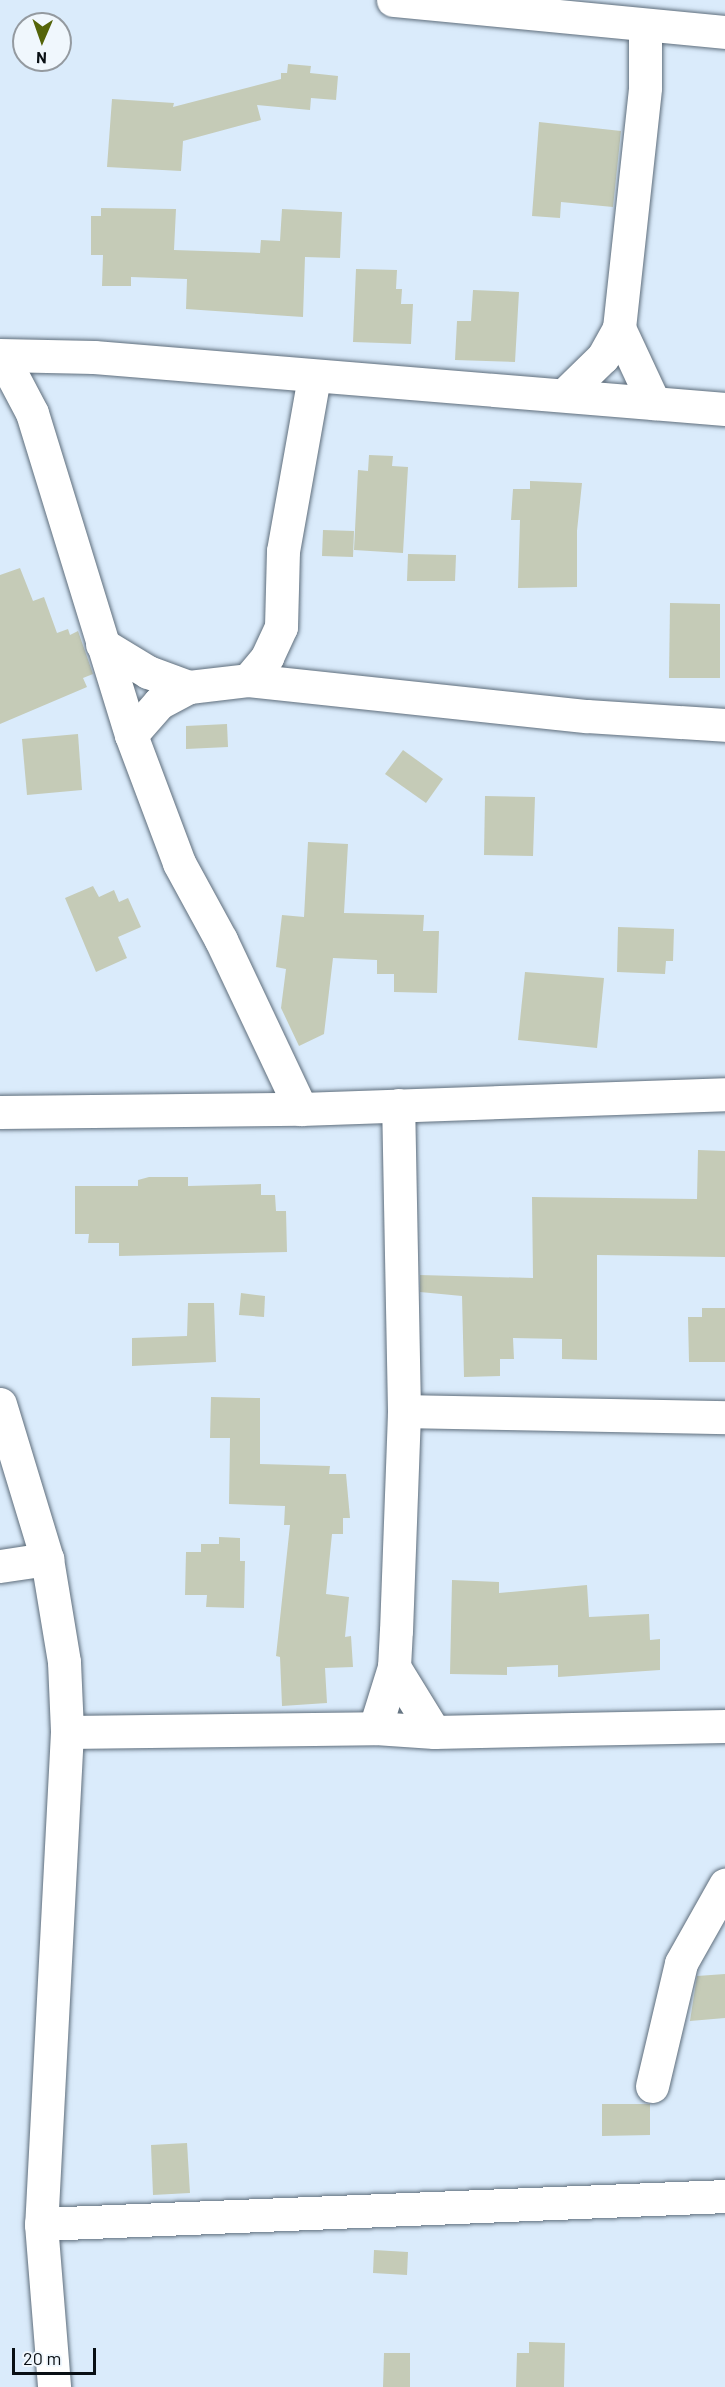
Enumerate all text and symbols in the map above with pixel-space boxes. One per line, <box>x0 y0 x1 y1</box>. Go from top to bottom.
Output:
north arrow <box>12 12 72 72</box>
text: N <box>36 49 47 68</box>
scale bar <box>15 2336 99 2374</box>
text: 20 m <box>23 2347 61 2369</box>

